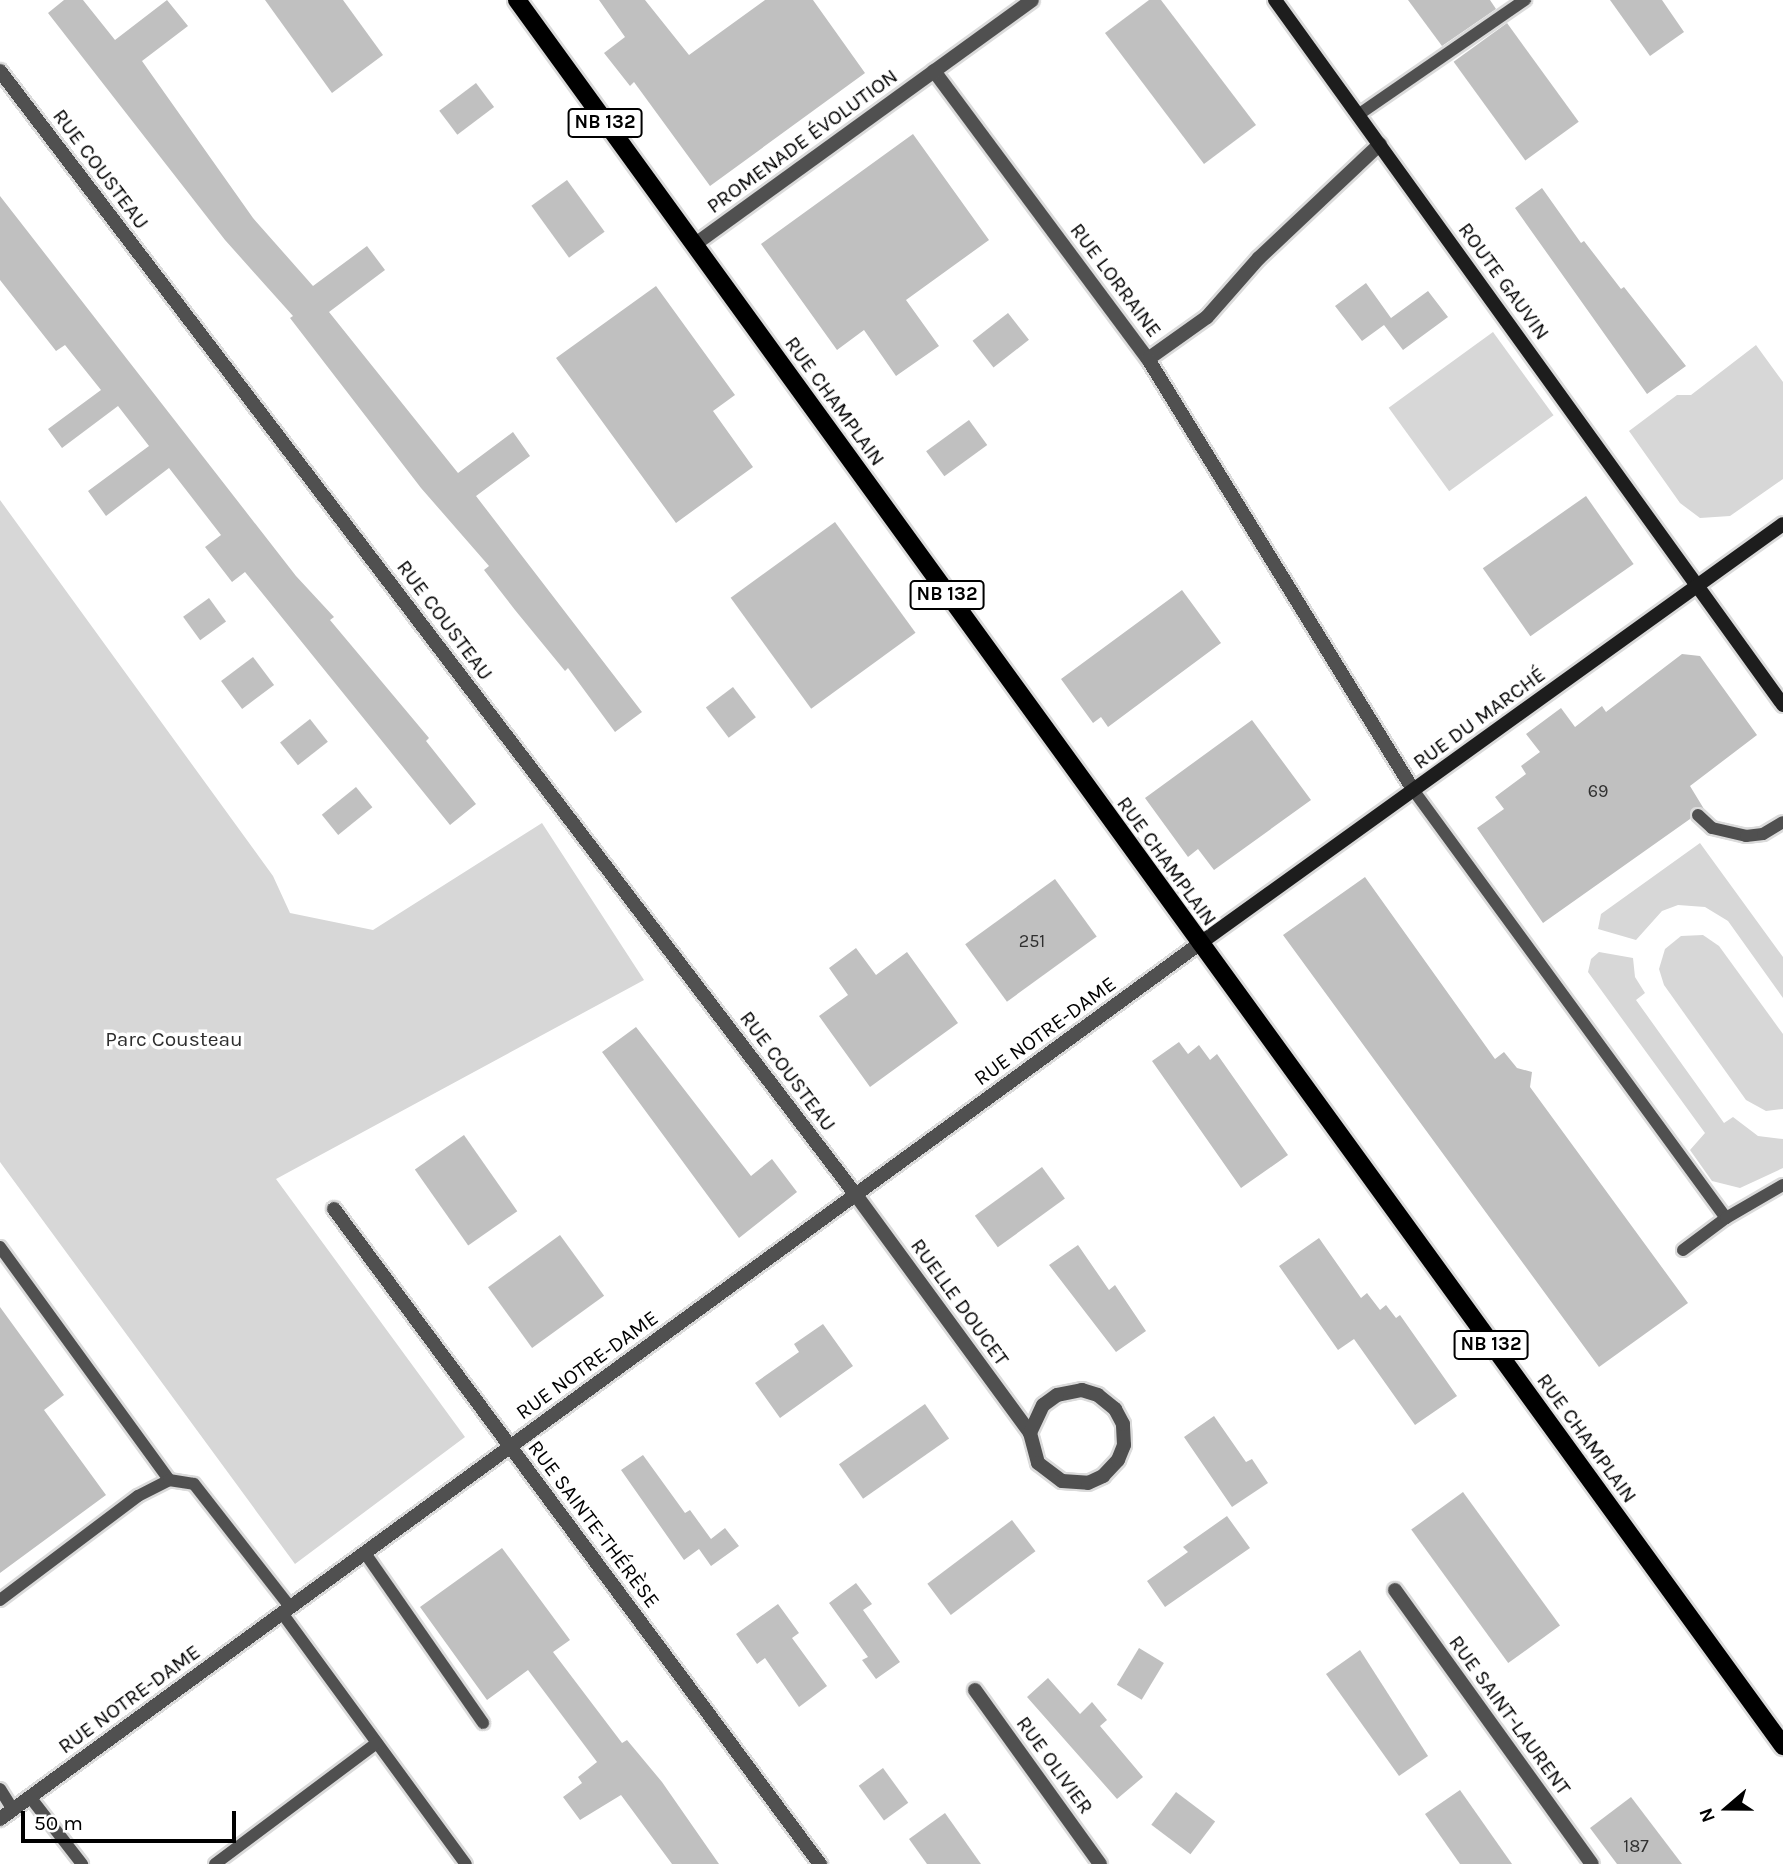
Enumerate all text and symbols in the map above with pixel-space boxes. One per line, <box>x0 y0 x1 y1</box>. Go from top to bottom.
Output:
street label: PROMENADE ÉVOLUTION <box>702 63 902 219</box>
street label: RUE COUSTEAU <box>48 104 154 234</box>
road number: NB 132 <box>566 108 644 139</box>
street label: ROUTE GAUVIN <box>1453 217 1555 345</box>
street label: RUE LORRAINE <box>1065 218 1167 342</box>
street label: RUE CHAMPLAIN <box>780 331 890 471</box>
street label: RUE COUSTEAU <box>392 555 498 685</box>
road number: NB 132 <box>908 580 986 610</box>
street label: RUE DU MARCHÉ <box>1408 662 1550 774</box>
house number: 69 <box>1588 780 1608 802</box>
street label: RUE CHAMPLAIN <box>1112 791 1222 931</box>
house number: 251 <box>1019 930 1045 952</box>
street label: RUE NOTRE-DAME <box>969 971 1121 1091</box>
street label: RUE COUSTEAU <box>735 1006 841 1136</box>
park label: Parc Cousteau <box>105 1026 243 1052</box>
street label: RUELLE DOUCET <box>905 1233 1015 1371</box>
street label: RUE NOTRE-DAME <box>511 1305 663 1425</box>
road number: NB 132 <box>1452 1330 1530 1360</box>
street label: RUE CHAMPLAIN <box>1532 1368 1642 1508</box>
street label: RUE SAINTE-THÉRÈSE <box>523 1435 665 1613</box>
street label: RUE SAINT-LAURENT <box>1444 1630 1576 1800</box>
street label: RUE NOTRE-DAME <box>53 1639 205 1759</box>
street label: RUE OLIVIER <box>1011 1711 1099 1819</box>
north arrow <box>1692 1773 1762 1843</box>
scale bar <box>24 1798 240 1842</box>
text: N <box>1695 1805 1720 1825</box>
text: 50 m <box>34 1811 83 1835</box>
house number: 187 <box>1623 1835 1649 1857</box>

